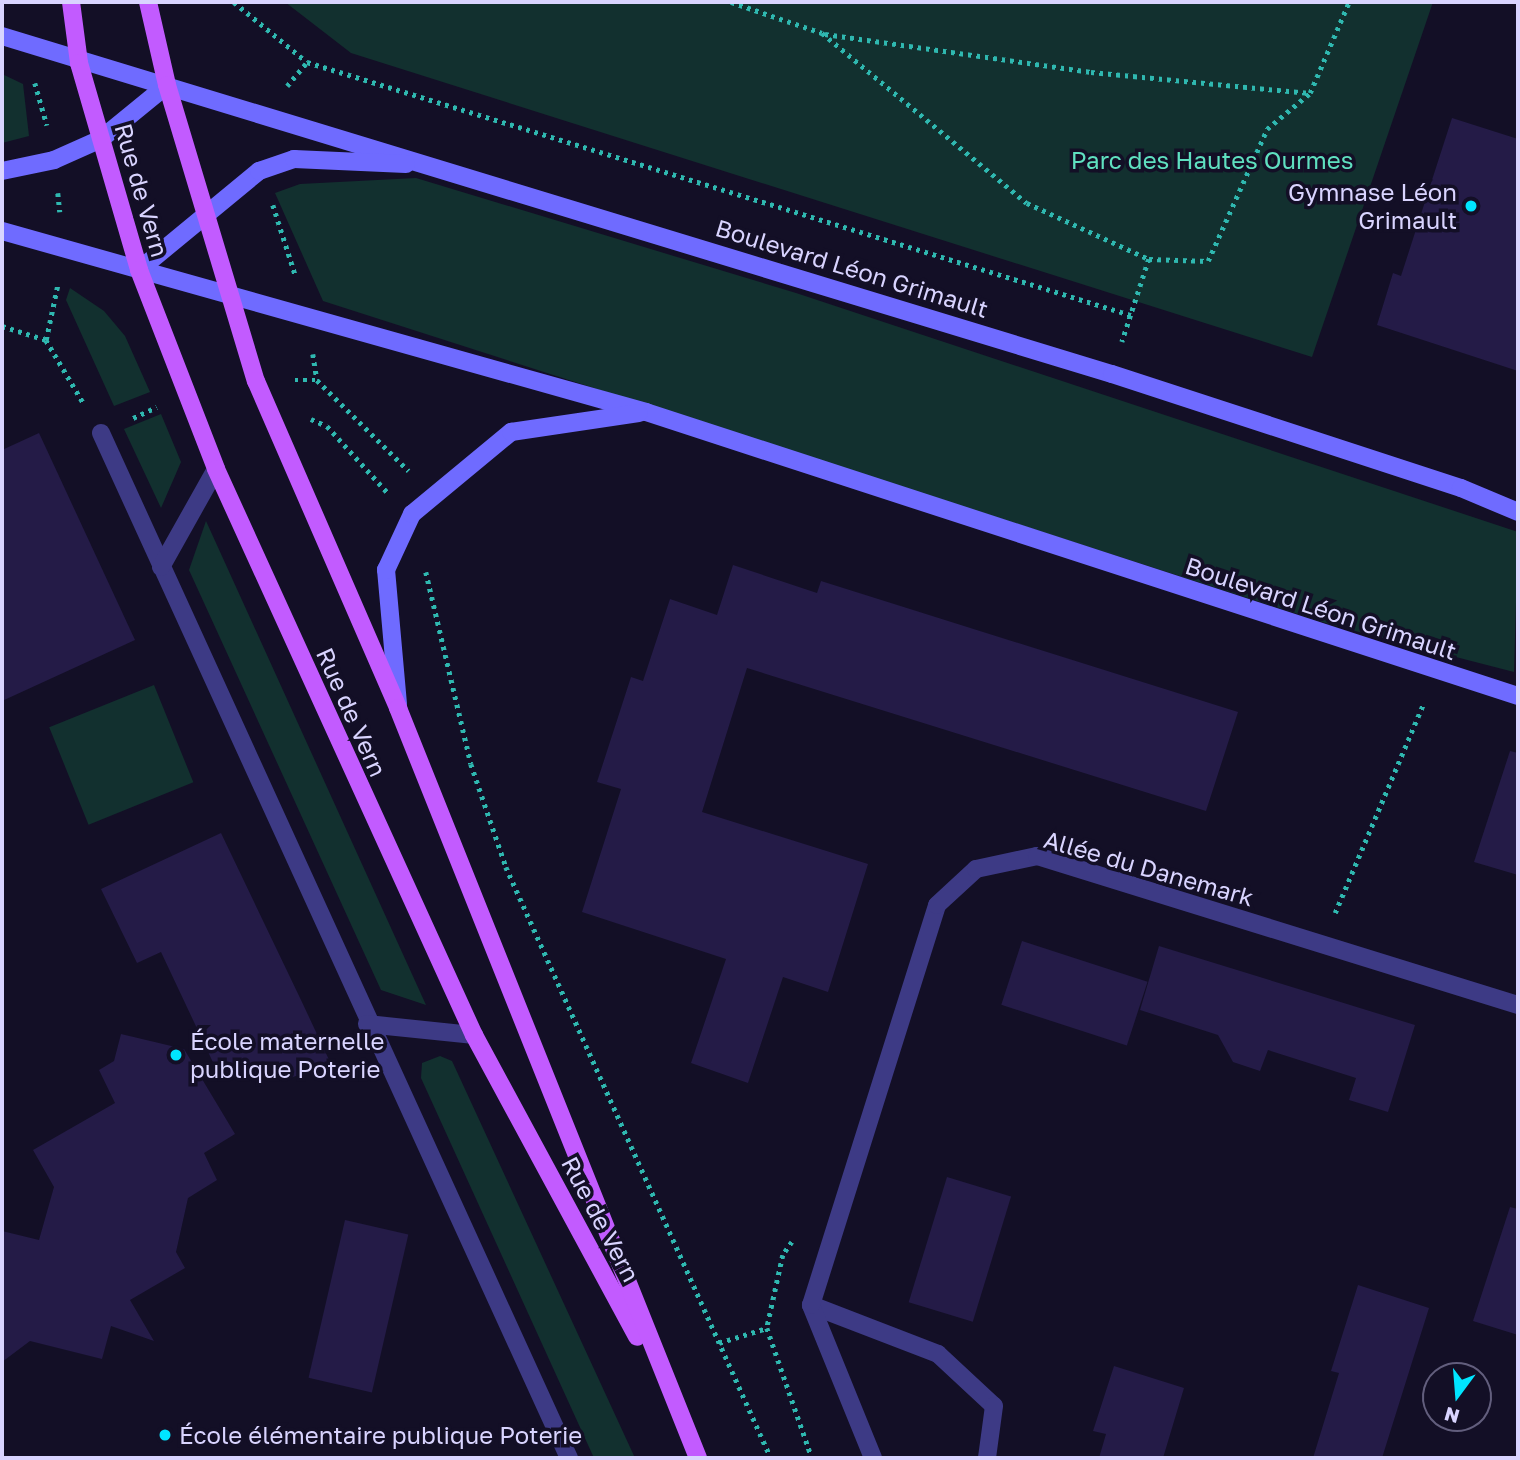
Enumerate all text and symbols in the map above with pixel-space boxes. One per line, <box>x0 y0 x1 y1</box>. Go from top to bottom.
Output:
street label: Rue de Vern <box>109 120 175 260</box>
park label: Parc des Hautes Ourmes <box>1071 146 1353 174</box>
place label: Gymnase Léon Grimault <box>1288 178 1457 234</box>
marker: Gymnase Léon Grimault <box>1463 198 1479 214</box>
street label: Boulevard Léon Grimault <box>712 213 992 323</box>
street label: Boulevard Léon Grimault <box>1182 551 1460 665</box>
street label: Rue de Vern <box>311 643 393 781</box>
street label: Allée du Danemark <box>1041 824 1257 912</box>
place label: École maternelle publique Poterie <box>190 1027 384 1083</box>
marker: École maternelle publique Poterie <box>168 1047 184 1063</box>
street label: Rue de Vern <box>556 1151 646 1287</box>
north arrow <box>1422 1362 1492 1432</box>
text: N <box>1442 1403 1462 1429</box>
place label: École élémentaire publique Poterie <box>179 1421 582 1449</box>
marker: École élémentaire publique Poterie <box>157 1427 173 1443</box>

